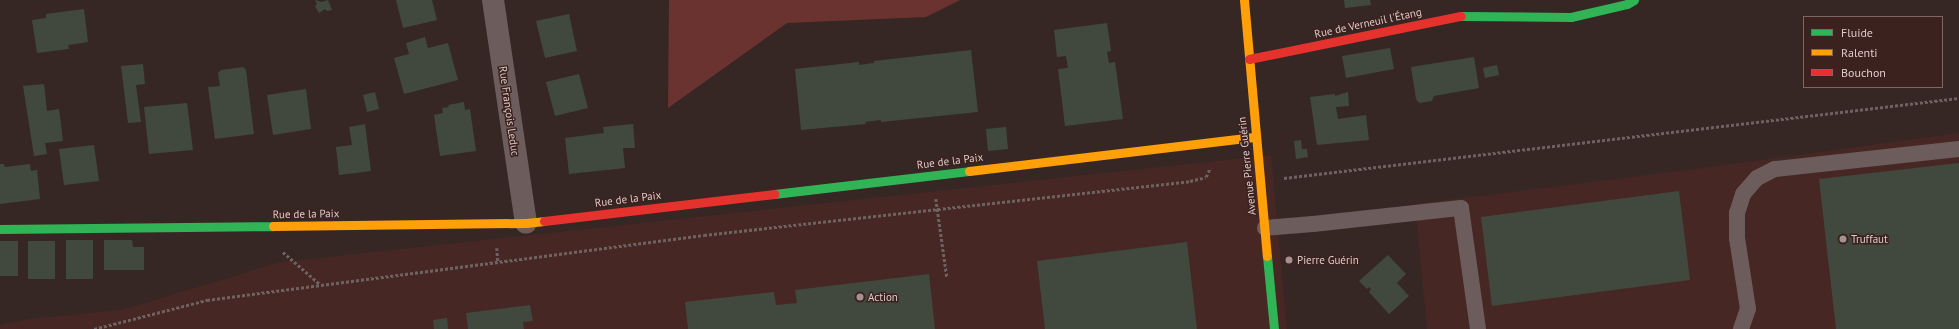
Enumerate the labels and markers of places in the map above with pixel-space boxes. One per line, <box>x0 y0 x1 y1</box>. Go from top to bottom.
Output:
place label: Truffaut <box>1851 232 1888 246</box>
marker: Truffaut <box>1838 234 1848 244</box>
place label: Pierre Guérin <box>1297 253 1359 267</box>
marker: Pierre Guérin <box>1284 255 1294 265</box>
place label: Action <box>868 290 898 304</box>
marker: Action <box>855 292 865 302</box>

